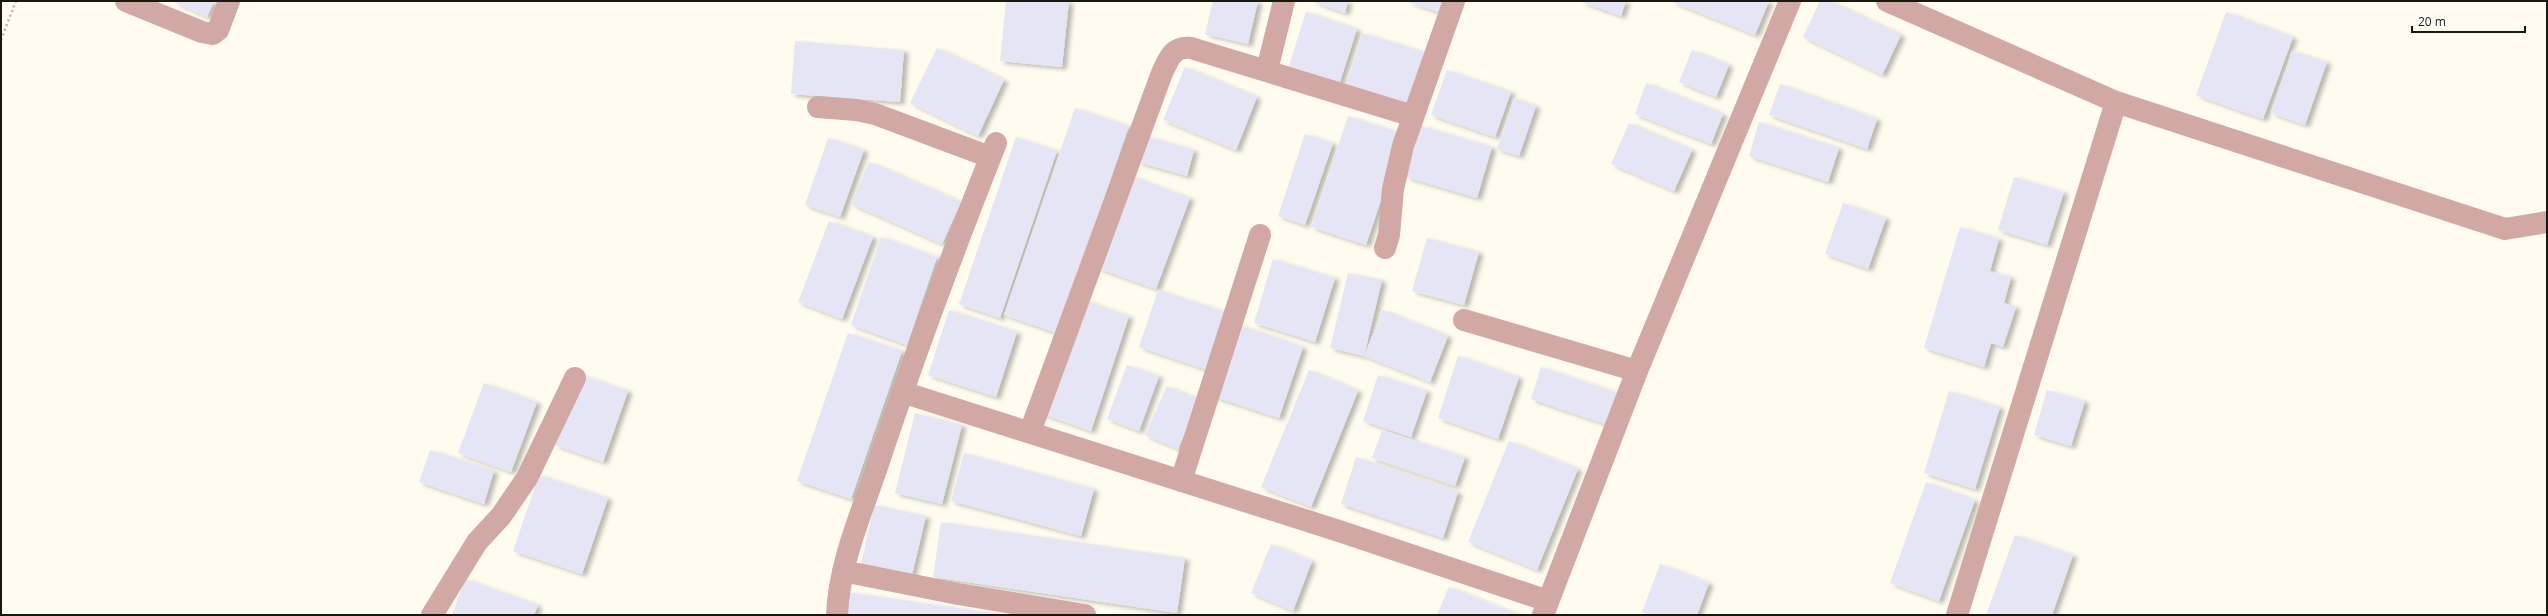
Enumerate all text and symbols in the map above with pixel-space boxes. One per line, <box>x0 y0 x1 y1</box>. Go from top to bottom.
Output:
scale bar <box>2412 8 2525 34</box>
text: 20 m <box>2418 13 2446 30</box>

